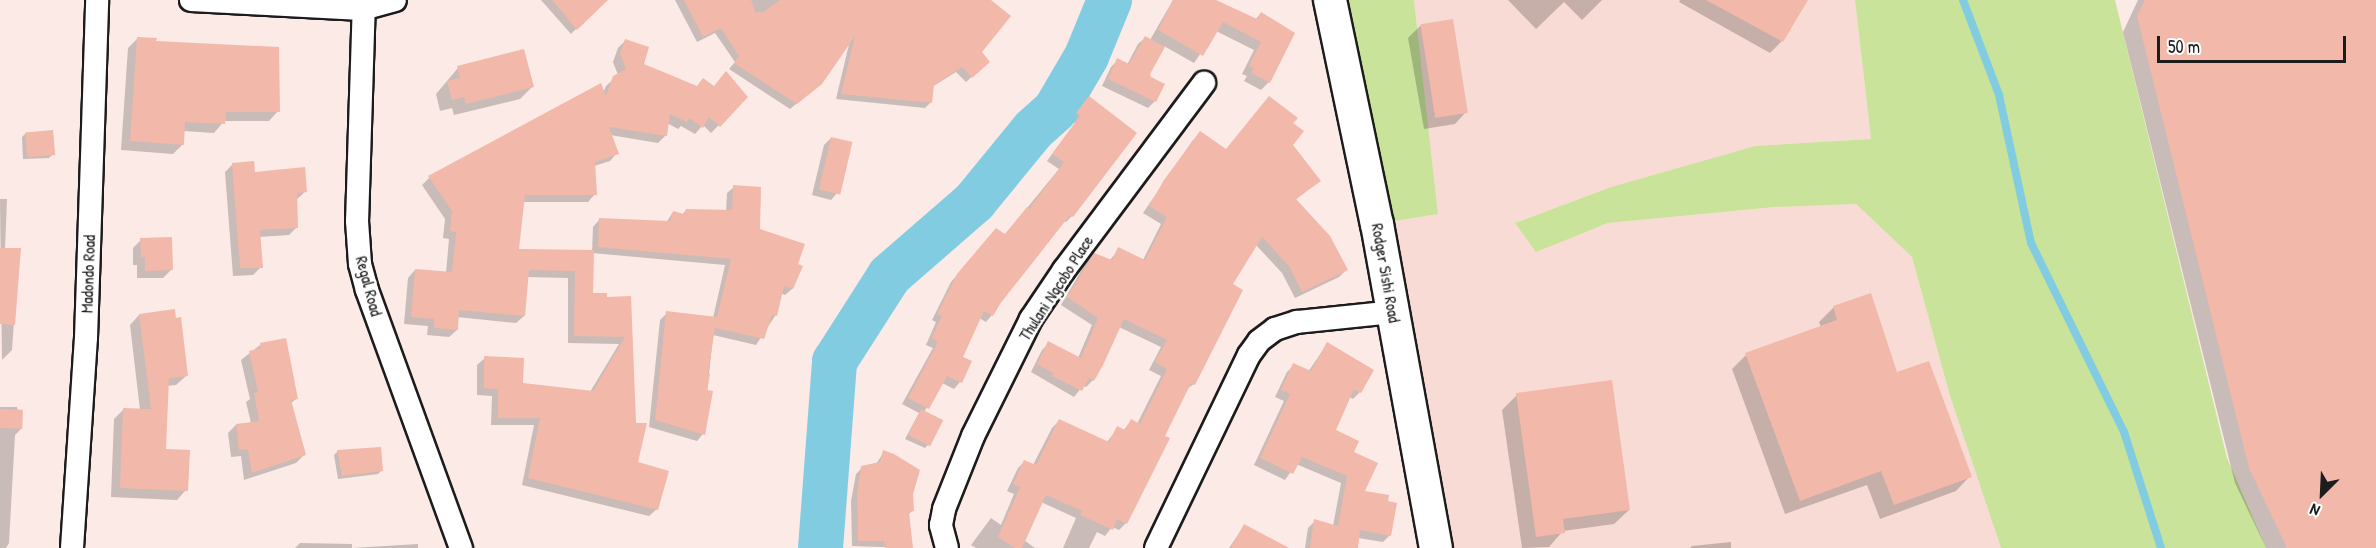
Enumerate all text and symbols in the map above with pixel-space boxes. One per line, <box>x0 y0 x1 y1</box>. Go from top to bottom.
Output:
scale bar <box>2160 24 2349 62</box>
text: 50 m <box>2168 34 2200 59</box>
street label: Rodger Sishi Road <box>1368 222 1404 324</box>
street label: Thulani Ngcobo Place <box>1015 232 1097 344</box>
street label: Madondo Road <box>77 235 99 313</box>
street label: Regal Road <box>352 254 386 318</box>
north arrow <box>2292 464 2352 524</box>
text: N <box>2306 499 2323 522</box>

